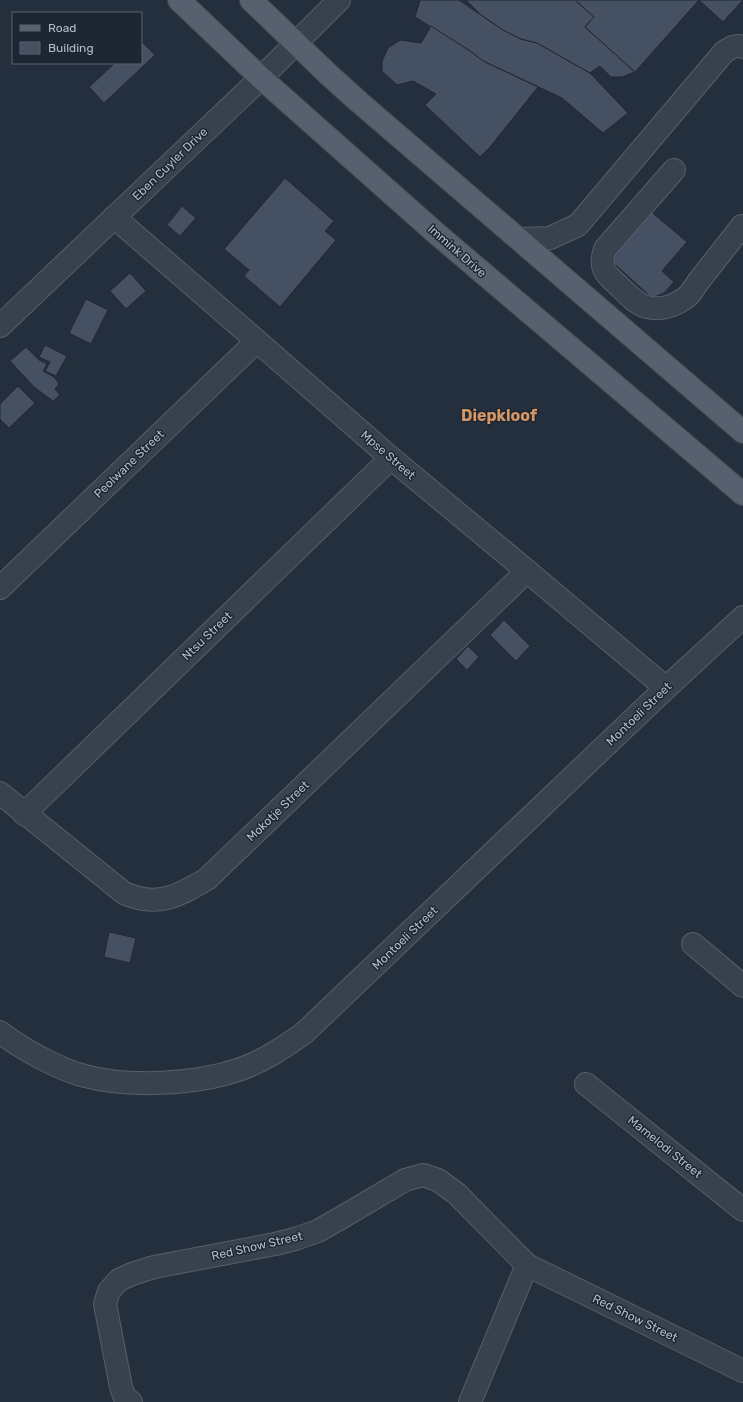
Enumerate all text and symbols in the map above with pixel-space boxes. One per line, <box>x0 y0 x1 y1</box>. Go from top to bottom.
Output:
legend <box>12 12 142 64</box>
text: Road <box>48 21 76 35</box>
text: Building <box>48 41 94 55</box>
street label: Eben Cuyler Drive <box>130 124 211 203</box>
street label: Immink Drive <box>425 222 489 280</box>
district label: Diepkloof <box>461 406 538 425</box>
street label: Peolwane Street <box>91 427 167 501</box>
street label: Mpse Street <box>358 428 418 483</box>
street label: Ntsu Street <box>179 609 235 663</box>
street label: Montoeli Street <box>603 679 675 749</box>
street label: Mokotje Street <box>244 778 312 844</box>
street label: Montoeli Street <box>369 903 441 973</box>
street label: Mamelodi Street <box>625 1113 705 1181</box>
street label: Red Show Street <box>210 1229 304 1263</box>
street label: Red Show Street <box>590 1291 680 1345</box>

